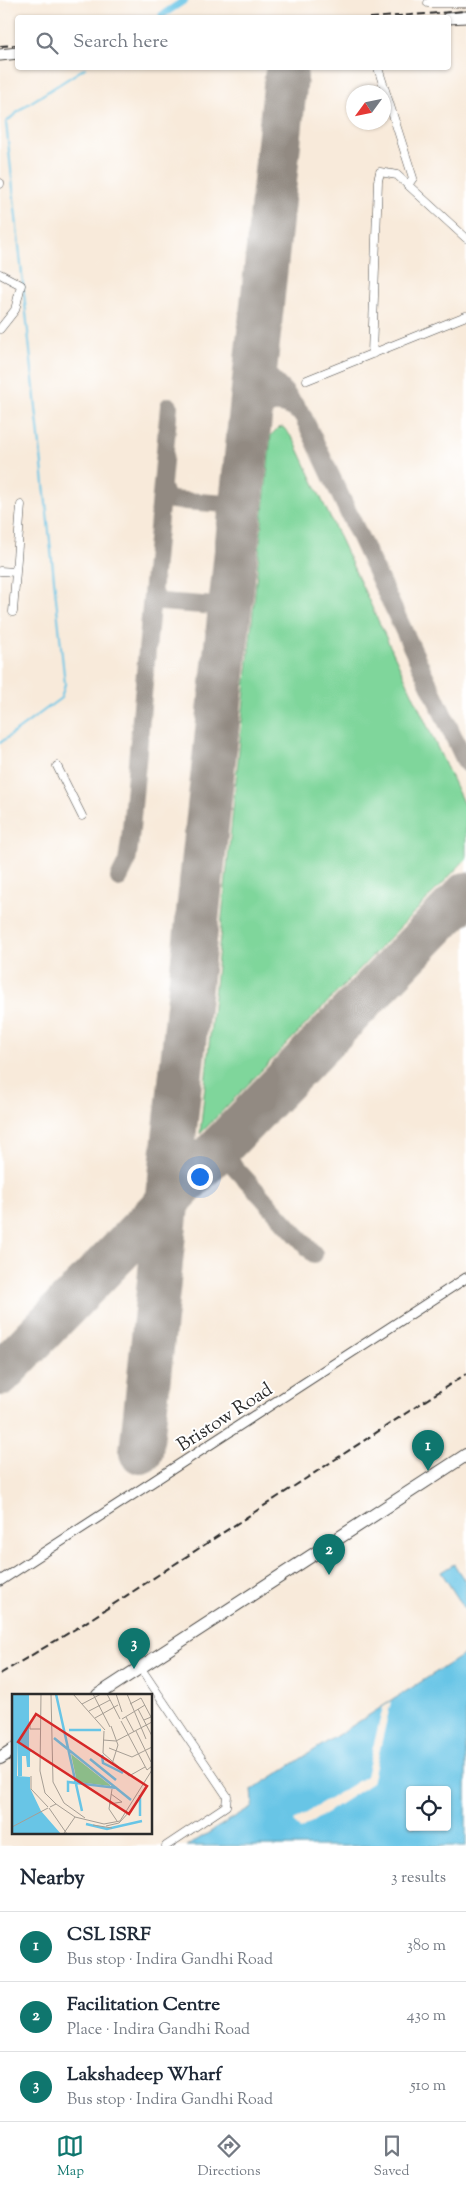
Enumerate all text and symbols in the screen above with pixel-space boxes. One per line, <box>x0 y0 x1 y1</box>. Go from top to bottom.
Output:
search box <box>15 15 451 70</box>
icon: search <box>33 29 61 57</box>
text: Search here <box>73 29 168 56</box>
north arrow <box>346 85 391 130</box>
your location <box>187 1164 213 1190</box>
street label: Bristow Road <box>172 1377 279 1459</box>
pin: 1 <box>412 1430 444 1471</box>
pin: 2 <box>313 1534 345 1575</box>
pin: 3 <box>118 1628 150 1669</box>
inset map <box>12 1694 152 1834</box>
map controls <box>406 1786 451 1831</box>
button: locate <box>406 1786 451 1831</box>
text: Nearby <box>20 1864 85 1894</box>
text: 3 results <box>391 1867 446 1890</box>
text: CSL ISRF <box>67 1922 151 1949</box>
text: 1 <box>33 1935 39 1958</box>
text: 380 m <box>406 1935 446 1958</box>
text: Bus stop · Indira Gandhi Road <box>67 1949 273 1972</box>
text: Facilitation Centre <box>67 1992 220 2019</box>
text: 2 <box>32 2005 40 2028</box>
text: 430 m <box>407 2005 446 2028</box>
text: Place · Indira Gandhi Road <box>67 2019 250 2042</box>
text: Lakshadeep Wharf <box>67 2062 222 2089</box>
text: 3 <box>33 2075 39 2098</box>
text: 510 m <box>410 2075 446 2098</box>
text: Bus stop · Indira Gandhi Road <box>67 2089 273 2112</box>
tab: Map <box>56 2132 84 2182</box>
tab: Directions <box>197 2132 261 2182</box>
tab: Saved <box>374 2132 409 2182</box>

